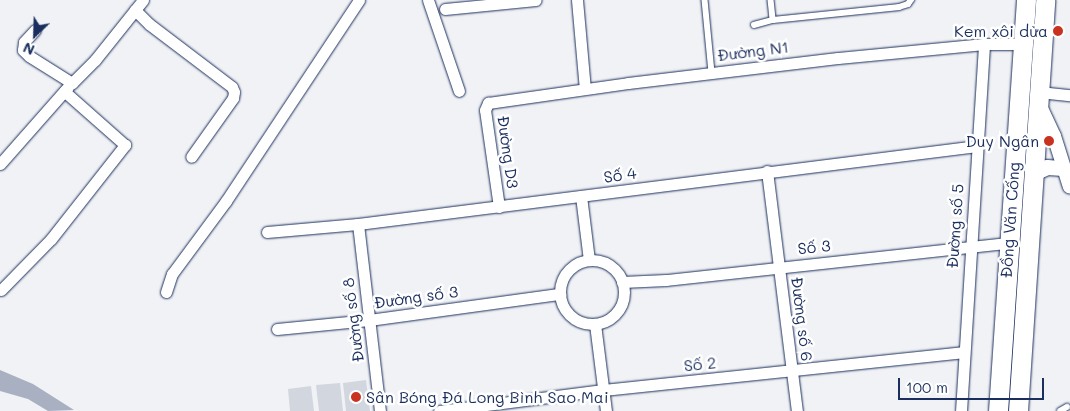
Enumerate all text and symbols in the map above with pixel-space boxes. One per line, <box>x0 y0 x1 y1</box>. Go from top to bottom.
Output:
north arrow <box>10 10 60 60</box>
place label: Kem xôi dừa <box>954 21 1048 41</box>
marker: Kem xôi dừa <box>1052 25 1064 37</box>
street label: Đường N1 <box>716 37 790 65</box>
text: N <box>20 38 37 60</box>
street label: Đường D3 <box>493 114 523 190</box>
place label: Duy Ngân <box>966 131 1039 151</box>
marker: Duy Ngân <box>1043 135 1055 147</box>
street label: Đồng Văn Cống <box>996 161 1024 279</box>
street label: Số 4 <box>602 163 638 187</box>
street label: Đường số 5 <box>942 183 968 269</box>
street label: Số 3 <box>797 236 831 258</box>
street label: Đường số 6 <box>787 276 817 362</box>
street label: Đường số 8 <box>338 277 368 363</box>
street label: Đường số 3 <box>373 282 459 312</box>
street label: Số 2 <box>683 353 717 375</box>
scale bar <box>900 368 1046 400</box>
text: 100 m <box>906 377 948 397</box>
place label: Sân Bóng Đá Long Bình Sao Mai <box>366 387 609 407</box>
marker: Sân Bóng Đá Long Bình Sao Mai <box>350 391 362 403</box>

